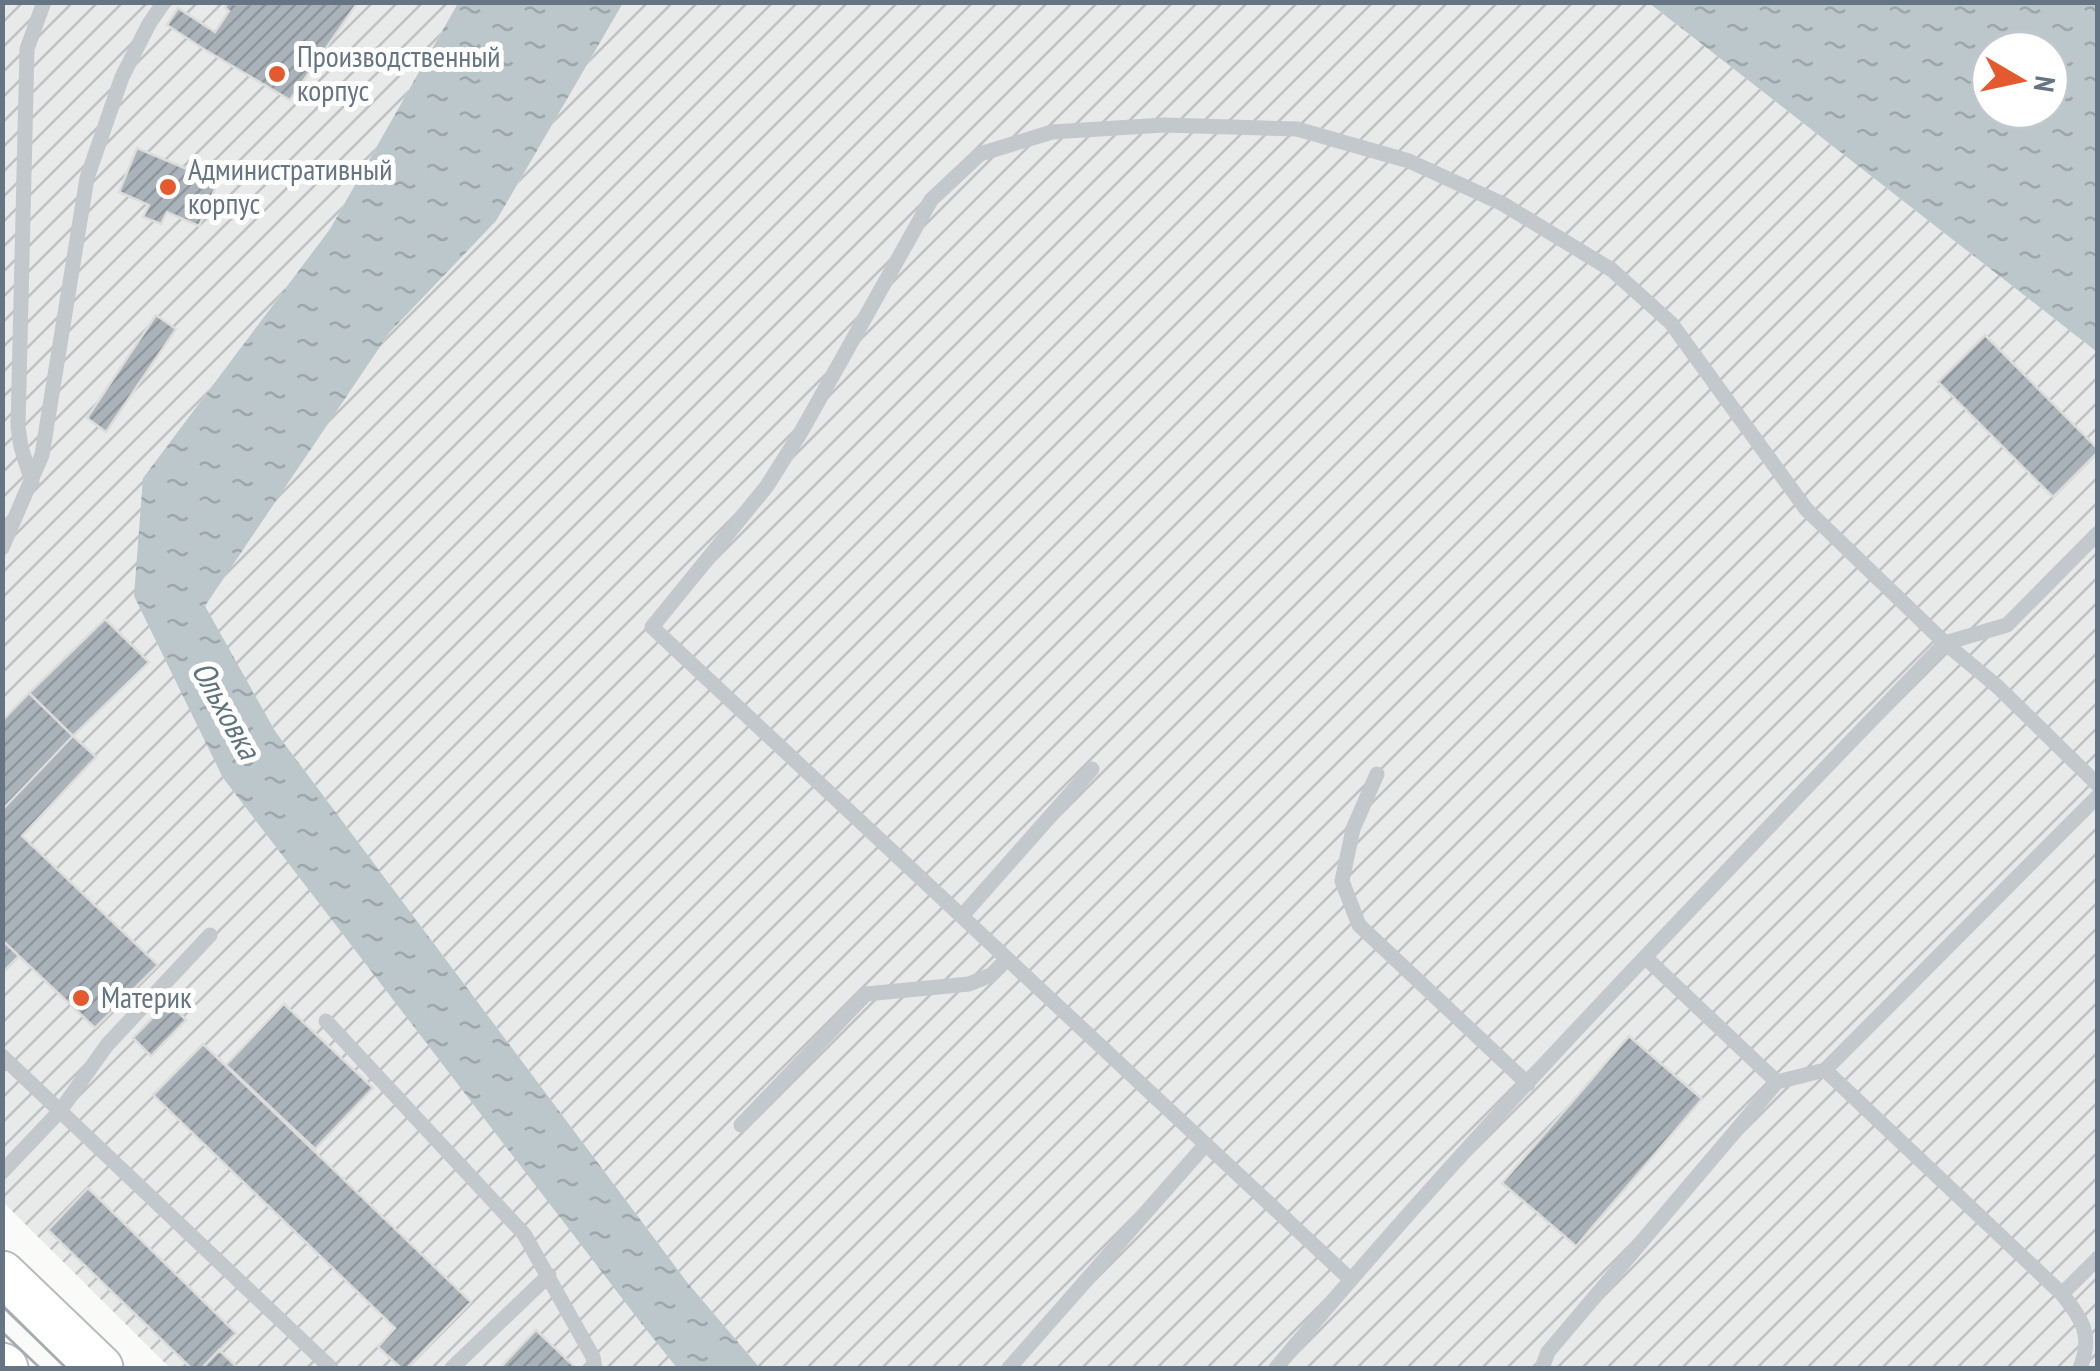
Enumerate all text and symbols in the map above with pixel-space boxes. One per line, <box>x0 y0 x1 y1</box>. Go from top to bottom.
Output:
north arrow <box>1970 30 2070 130</box>
place label: Производственный корпус <box>297 36 501 109</box>
marker: Производственный корпус <box>266 63 288 85</box>
text: N <box>2026 74 2065 94</box>
place label: Административный корпус <box>188 149 392 222</box>
marker: Административный корпус <box>157 176 179 198</box>
water label: Ольховка <box>183 653 272 768</box>
place label: Материк <box>101 977 192 1016</box>
marker: Материк <box>70 987 92 1009</box>

